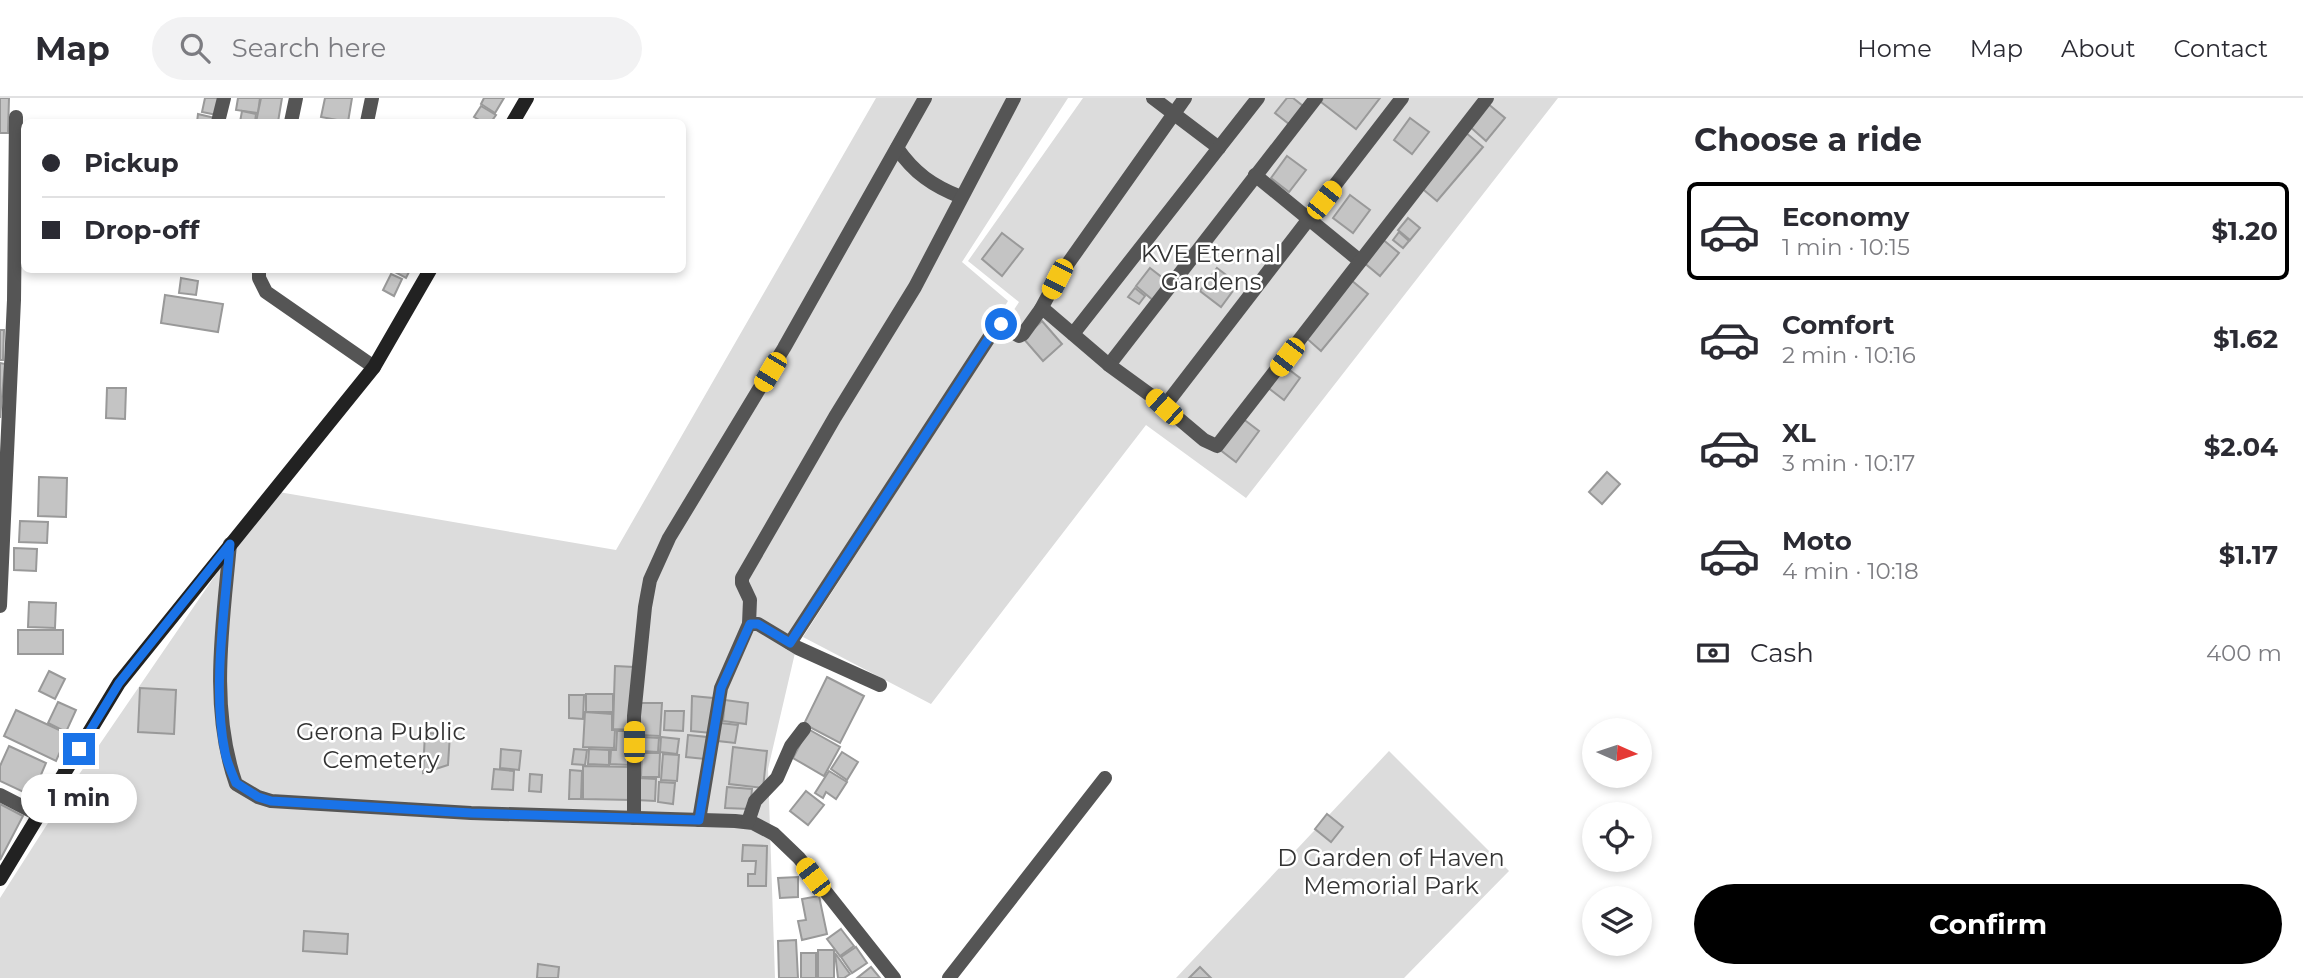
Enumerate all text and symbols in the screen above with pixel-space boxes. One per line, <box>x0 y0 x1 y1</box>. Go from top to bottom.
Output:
search box <box>152 17 642 80</box>
text: Map <box>35 28 110 68</box>
icon: search <box>176 29 214 67</box>
text: Search here <box>232 32 386 64</box>
text: Home <box>1857 34 1932 63</box>
text: Map <box>1970 34 2023 63</box>
text: About <box>2061 34 2135 63</box>
text: Contact <box>2173 34 2268 63</box>
text: Choose a ride <box>1694 120 1922 159</box>
text: Pickup <box>84 147 179 179</box>
car <box>1303 177 1346 223</box>
icon: car <box>1698 200 1761 263</box>
text: Economy <box>1782 201 1909 233</box>
text: Drop-off <box>84 214 199 246</box>
text: $1.20 <box>2211 215 2278 247</box>
text: 1 min · 10:15 <box>1782 233 1910 261</box>
park label: KVE Eternal Gardens <box>1141 239 1281 296</box>
car <box>1039 256 1076 302</box>
route start <box>985 308 1017 340</box>
icon: car <box>1698 308 1761 371</box>
text: Comfort <box>1782 309 1894 341</box>
text: $1.62 <box>2213 323 2278 355</box>
car <box>1266 334 1309 380</box>
text: 2 min · 10:16 <box>1782 341 1916 369</box>
car <box>751 349 790 395</box>
car <box>1142 385 1187 429</box>
icon: car <box>1698 416 1761 479</box>
text: XL <box>1782 417 1816 449</box>
text: $2.04 <box>2204 431 2278 463</box>
text: 3 min · 10:17 <box>1782 449 1915 477</box>
icon: car <box>1698 524 1761 587</box>
text: Moto <box>1782 525 1852 557</box>
text: $1.17 <box>2219 539 2278 571</box>
text: 4 min · 10:18 <box>1782 557 1919 585</box>
icon: cash <box>1694 634 1732 672</box>
text: Cash <box>1750 637 1814 669</box>
text: 400 m <box>2206 639 2282 667</box>
park label: Gerona Public Cemetery <box>296 717 466 774</box>
north arrow <box>1582 718 1652 788</box>
map controls <box>1582 718 1652 956</box>
car <box>624 721 645 763</box>
route end <box>63 733 95 765</box>
callout: 1 min <box>21 774 137 822</box>
text: 1 min <box>48 784 110 812</box>
button: locate <box>1582 802 1652 872</box>
park label: D Garden of Haven Memorial Park <box>1277 843 1505 900</box>
car <box>792 854 835 900</box>
button: Confirm <box>1694 884 2282 964</box>
button: layers <box>1582 886 1652 956</box>

